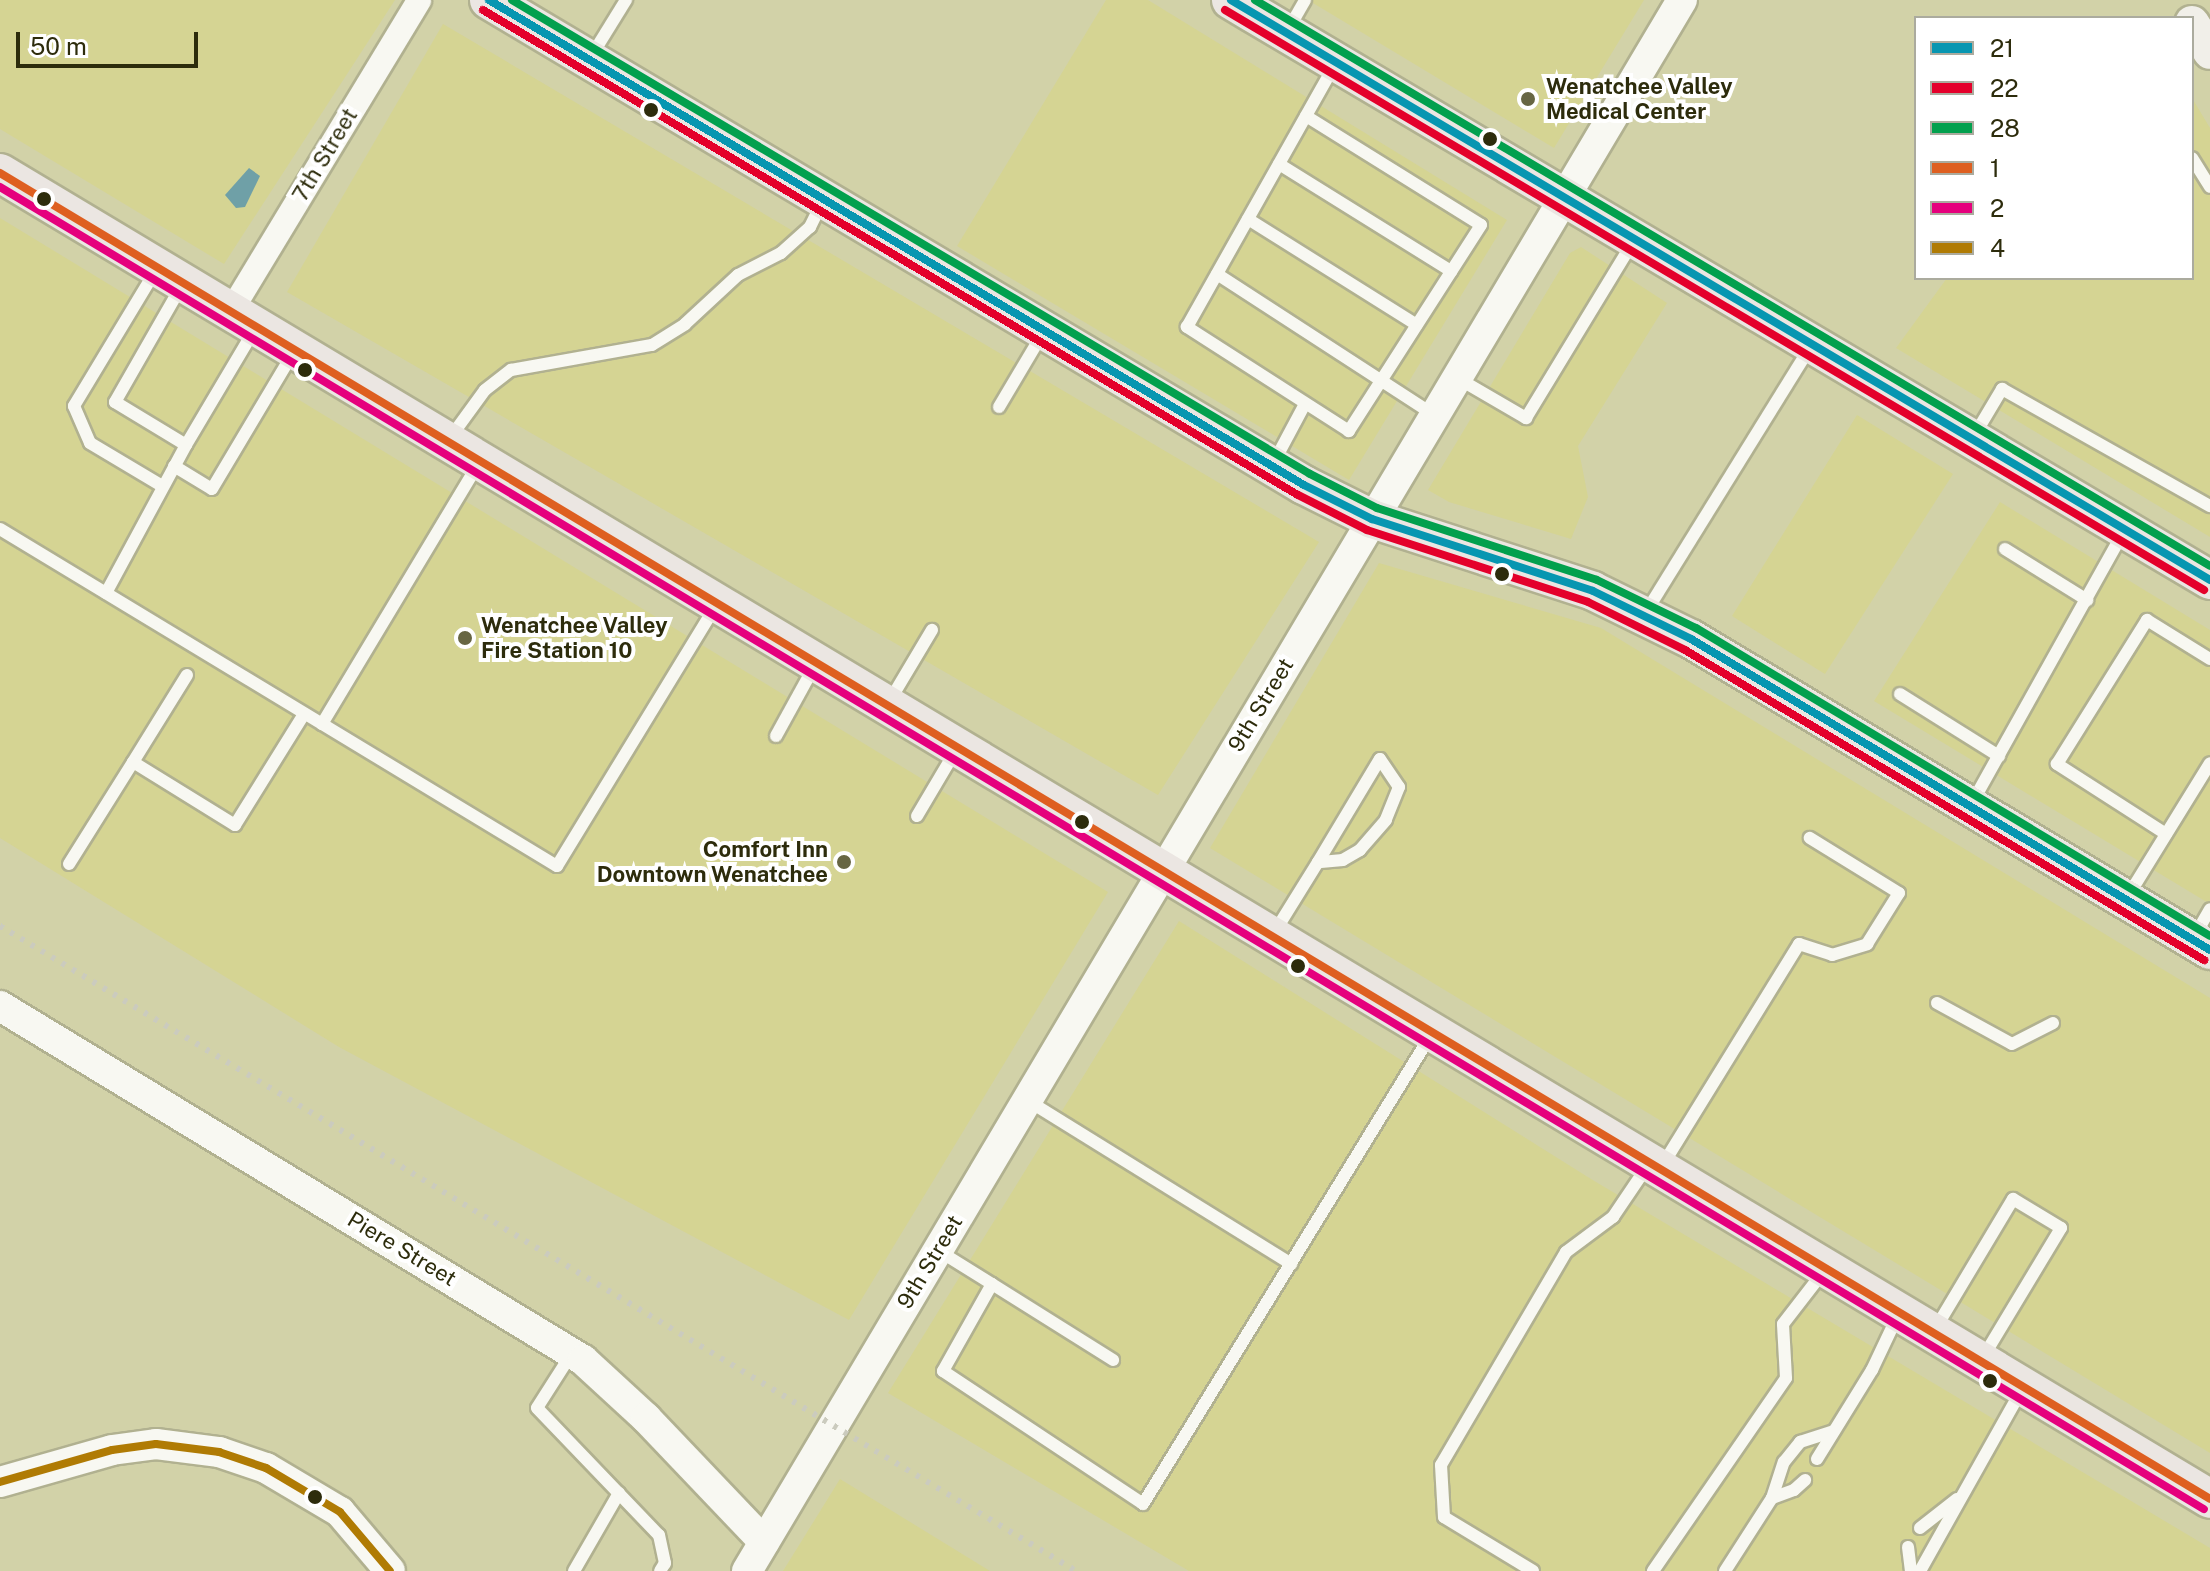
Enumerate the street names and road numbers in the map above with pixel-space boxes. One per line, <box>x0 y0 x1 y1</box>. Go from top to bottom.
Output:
street label: 7th Street <box>287 104 363 206</box>
street label: 9th Street <box>1223 653 1299 757</box>
street label: Piere Street <box>343 1206 461 1292</box>
street label: 9th Street <box>892 1210 968 1314</box>

